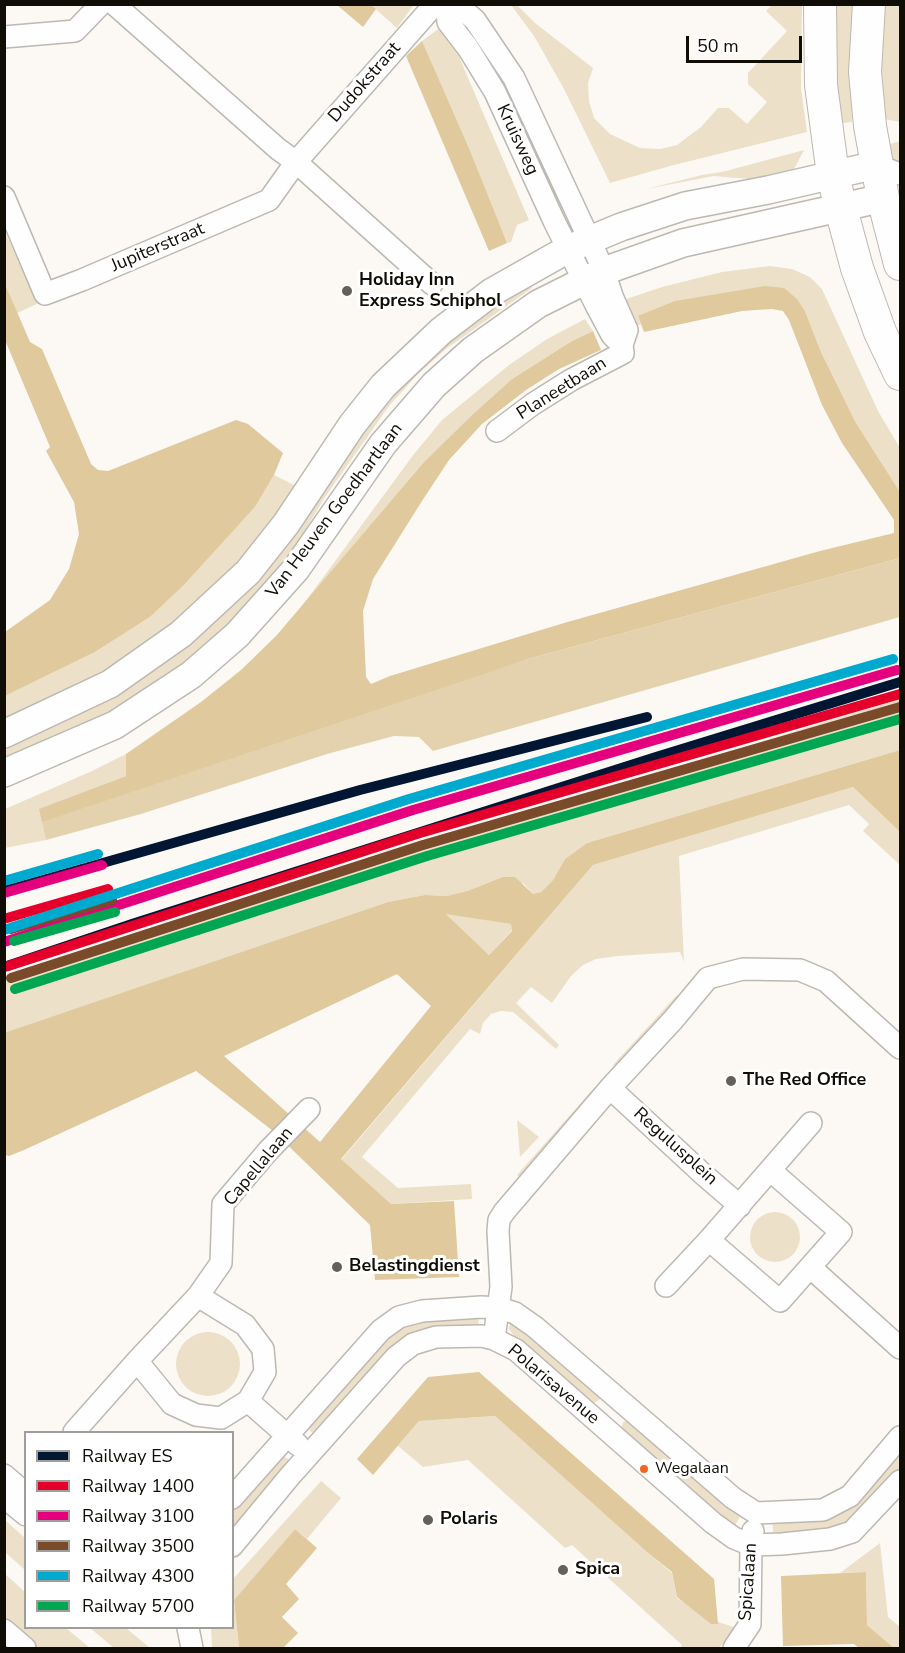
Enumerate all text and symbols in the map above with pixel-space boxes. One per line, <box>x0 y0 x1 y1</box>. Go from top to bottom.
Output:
scale bar <box>689 24 804 62</box>
text: 50 m <box>697 34 739 58</box>
street label: Dudokstraat <box>324 38 406 128</box>
street label: Kruisweg <box>491 101 543 179</box>
street label: Jupiterstraat <box>108 219 208 277</box>
place label: Holiday Inn Express Schiphol <box>359 270 502 312</box>
marker: Holiday Inn Express Schiphol <box>340 284 354 298</box>
street label: Planeetbaan <box>513 353 611 425</box>
street label: Van Heuven Goedhartlaan <box>262 419 408 603</box>
place label: The Red Office <box>743 1070 866 1092</box>
marker: The Red Office <box>724 1074 738 1088</box>
street label: Regulusplein <box>628 1104 722 1190</box>
street label: Capellalaan <box>220 1123 298 1211</box>
place label: Belastingdienst <box>349 1256 480 1278</box>
marker: Belastingdienst <box>330 1260 344 1274</box>
street label: Polarisavenue <box>503 1340 603 1430</box>
legend <box>24 1431 234 1629</box>
text: Railway ES <box>82 1444 173 1468</box>
place label: Wegalaan <box>655 1459 729 1479</box>
marker: Wegalaan <box>638 1463 650 1475</box>
text: Railway 1400 <box>82 1474 194 1498</box>
text: Railway 3100 <box>82 1504 194 1528</box>
place label: Polaris <box>440 1509 498 1531</box>
marker: Polaris <box>421 1513 435 1527</box>
text: Railway 3500 <box>82 1534 194 1558</box>
street label: Spicalaan <box>735 1542 763 1622</box>
place label: Spica <box>575 1559 620 1581</box>
marker: Spica <box>556 1563 570 1577</box>
text: Railway 4300 <box>82 1564 194 1588</box>
text: Railway 5700 <box>82 1594 194 1618</box>

